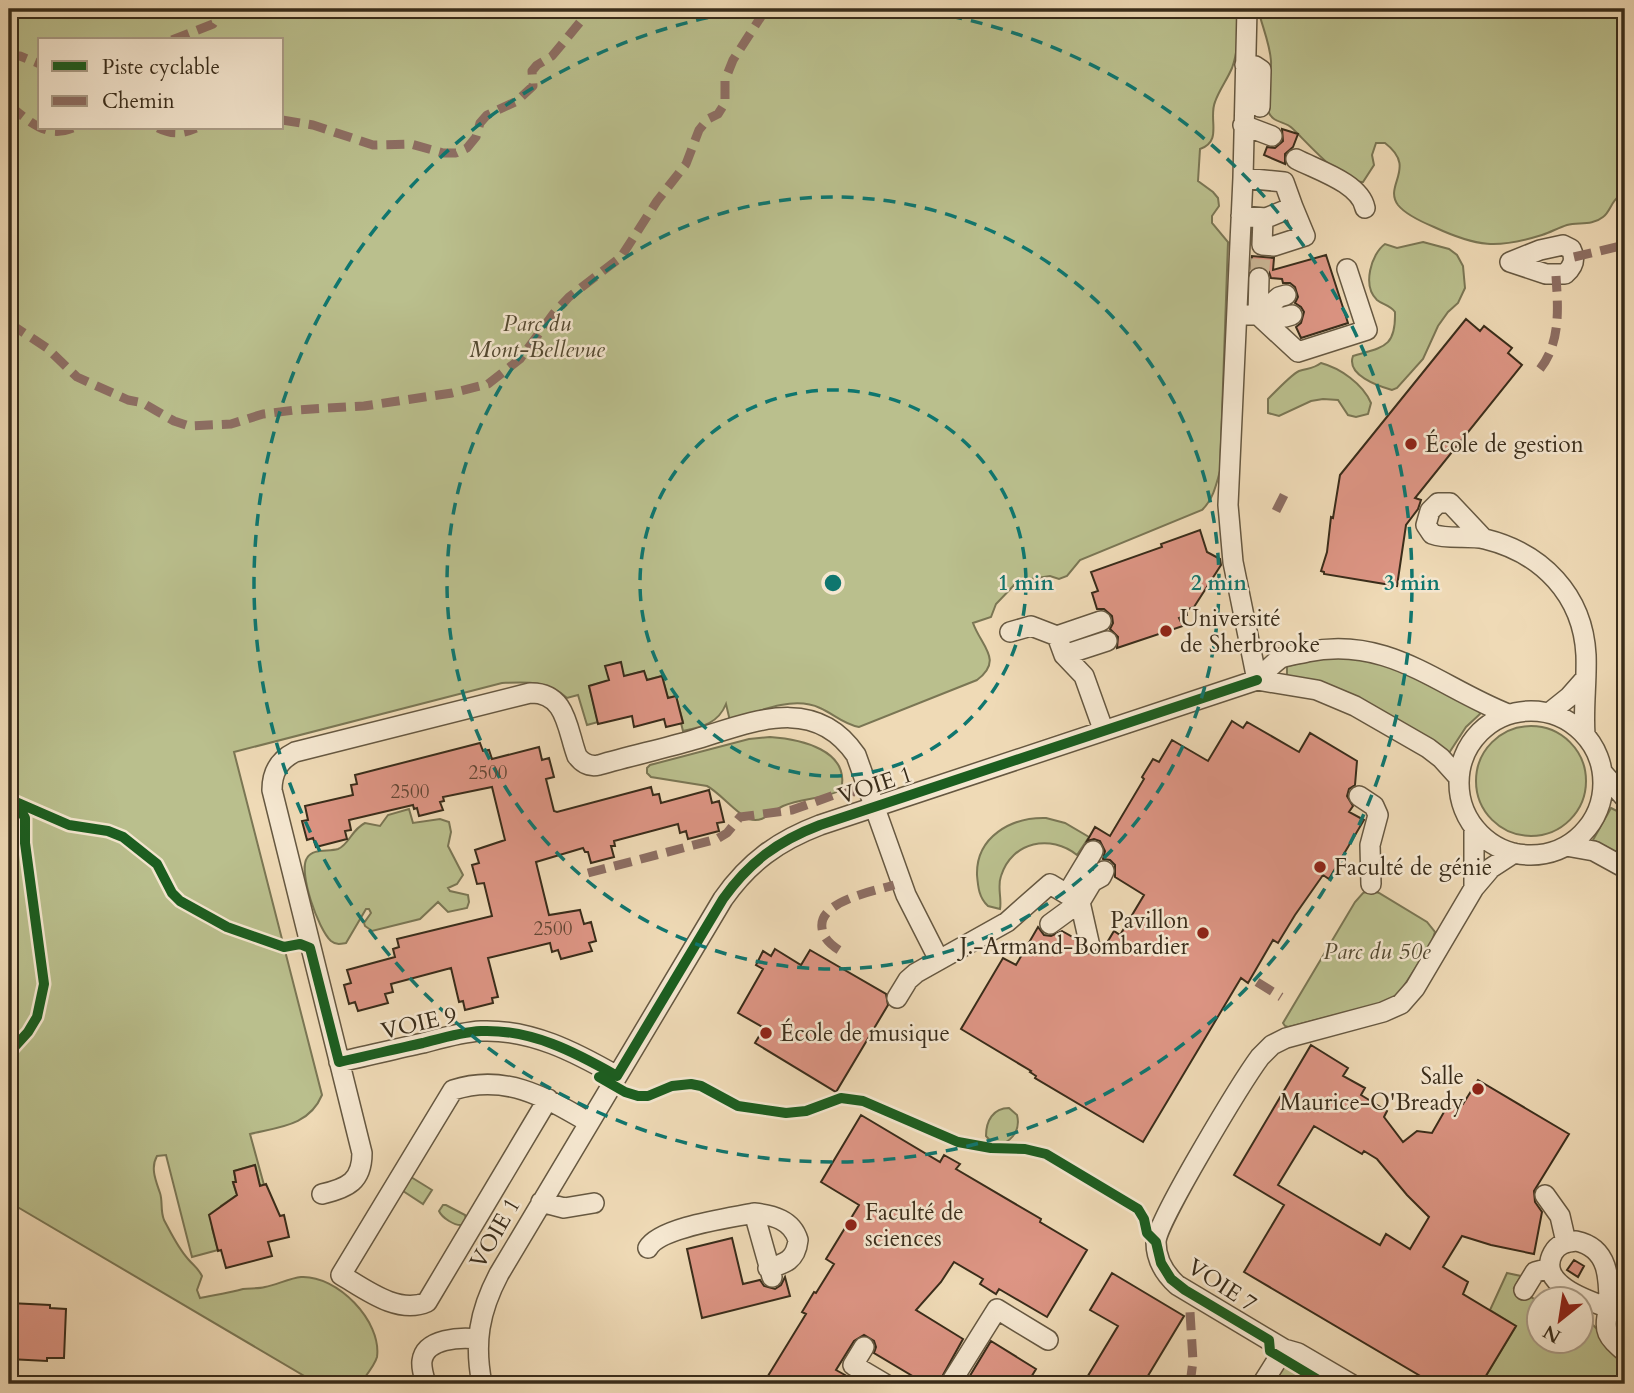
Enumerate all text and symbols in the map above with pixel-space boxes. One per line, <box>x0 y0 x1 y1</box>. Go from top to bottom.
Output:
legend <box>38 38 284 130</box>
text: Piste cyclable <box>102 53 220 82</box>
text: Chemin <box>102 87 175 116</box>
park label: Parc du Mont-Bellevue <box>469 308 605 365</box>
place label: École de gestion <box>1425 429 1584 460</box>
marker: École de gestion <box>1403 436 1419 452</box>
text: 1 min <box>998 569 1054 598</box>
text: 2 min <box>1191 569 1247 598</box>
text: 3 min <box>1384 569 1440 598</box>
centre of rings <box>821 571 845 595</box>
place label: Université de Sherbrooke <box>1180 603 1320 660</box>
marker: Université de Sherbrooke <box>1158 623 1174 639</box>
street label: VOIE 1 <box>834 758 916 812</box>
house number: 2500 <box>469 760 508 786</box>
house number: 2500 <box>391 779 430 805</box>
place label: Faculté de génie <box>1334 852 1492 883</box>
marker: Faculté de génie <box>1312 859 1328 875</box>
place label: Pavillon J.-Armand-Bombardier <box>957 905 1190 962</box>
house number: 2500 <box>534 916 573 942</box>
marker: Pavillon J.-Armand-Bombardier <box>1195 925 1211 941</box>
park label: Parc du 50e <box>1323 936 1431 967</box>
street label: VOIE 9 <box>378 999 460 1047</box>
place label: École de musique <box>780 1018 950 1049</box>
marker: École de musique <box>758 1025 774 1041</box>
place label: Salle Maurice-O'Bready <box>1280 1061 1464 1118</box>
marker: Salle Maurice-O'Bready <box>1470 1081 1486 1097</box>
street label: VOIE 1 <box>462 1192 528 1274</box>
place label: Faculté de sciences <box>865 1197 964 1254</box>
marker: Faculté de sciences <box>843 1217 859 1233</box>
street label: VOIE 7 <box>1181 1251 1263 1319</box>
north arrow <box>1526 1284 1596 1354</box>
text: N <box>1538 1318 1566 1349</box>

